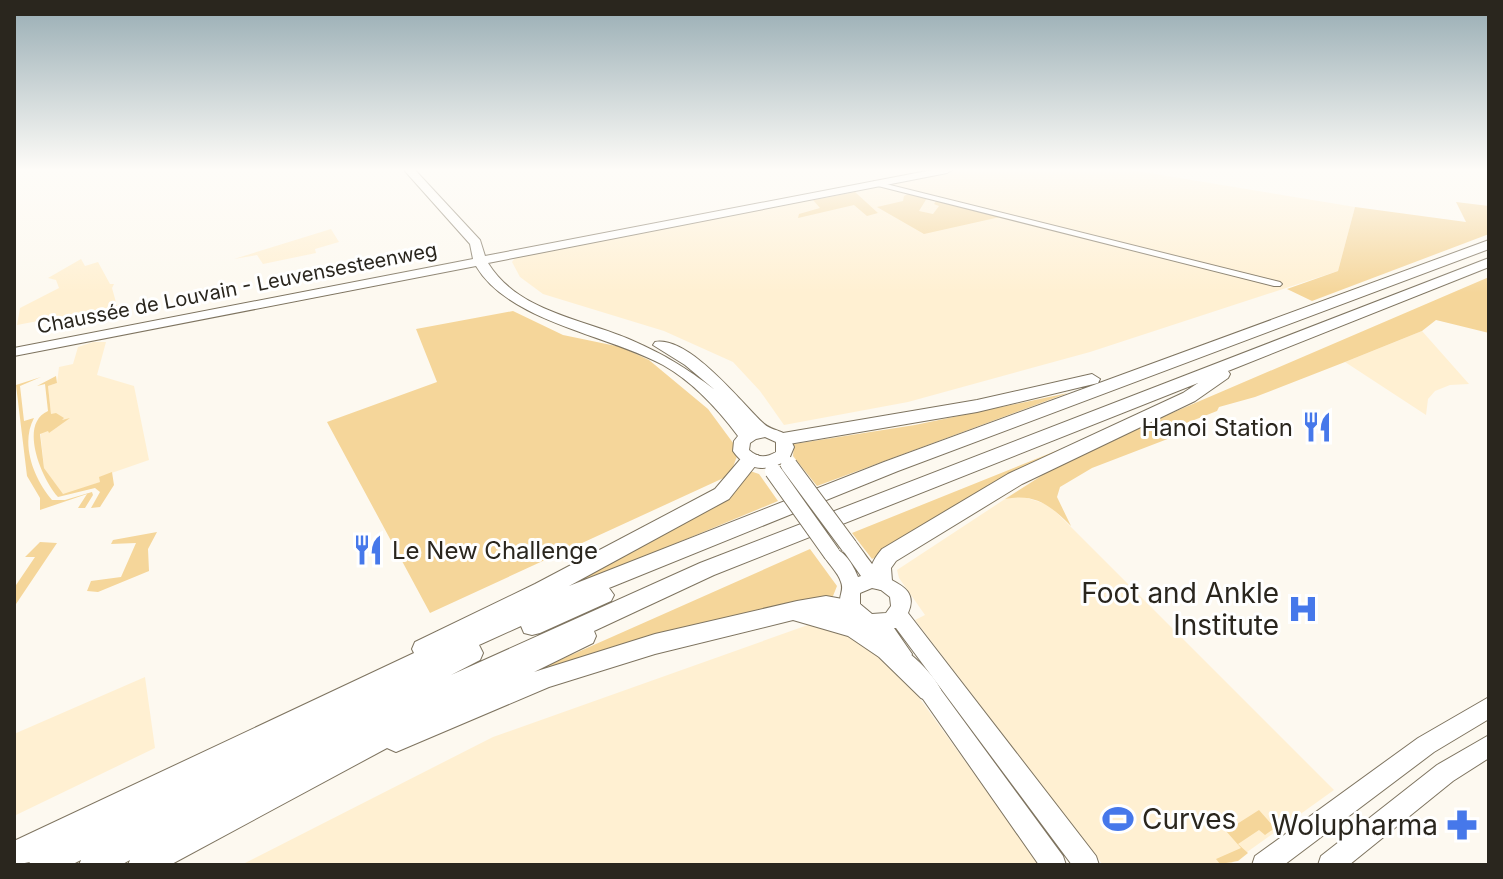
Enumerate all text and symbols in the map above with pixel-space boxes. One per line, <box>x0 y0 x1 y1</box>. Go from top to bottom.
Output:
street label: Chaussée de Louvain - Leuvensesteenweg <box>35 237 439 339</box>
restaurant icon: Hanoi Station <box>1300 410 1334 444</box>
place label: Hanoi Station <box>1141 413 1293 442</box>
restaurant icon: Le New Challenge <box>351 533 385 567</box>
place label: Le New Challenge <box>392 536 598 565</box>
place label: Foot and Ankle Institute <box>1081 576 1279 642</box>
hospital icon: Foot and Ankle Institute <box>1286 592 1320 626</box>
sports icon: Curves <box>1101 802 1135 836</box>
place label: Curves <box>1142 802 1236 836</box>
place label: Wolupharma <box>1271 808 1438 842</box>
pharmacy icon: Wolupharma <box>1445 808 1479 842</box>

